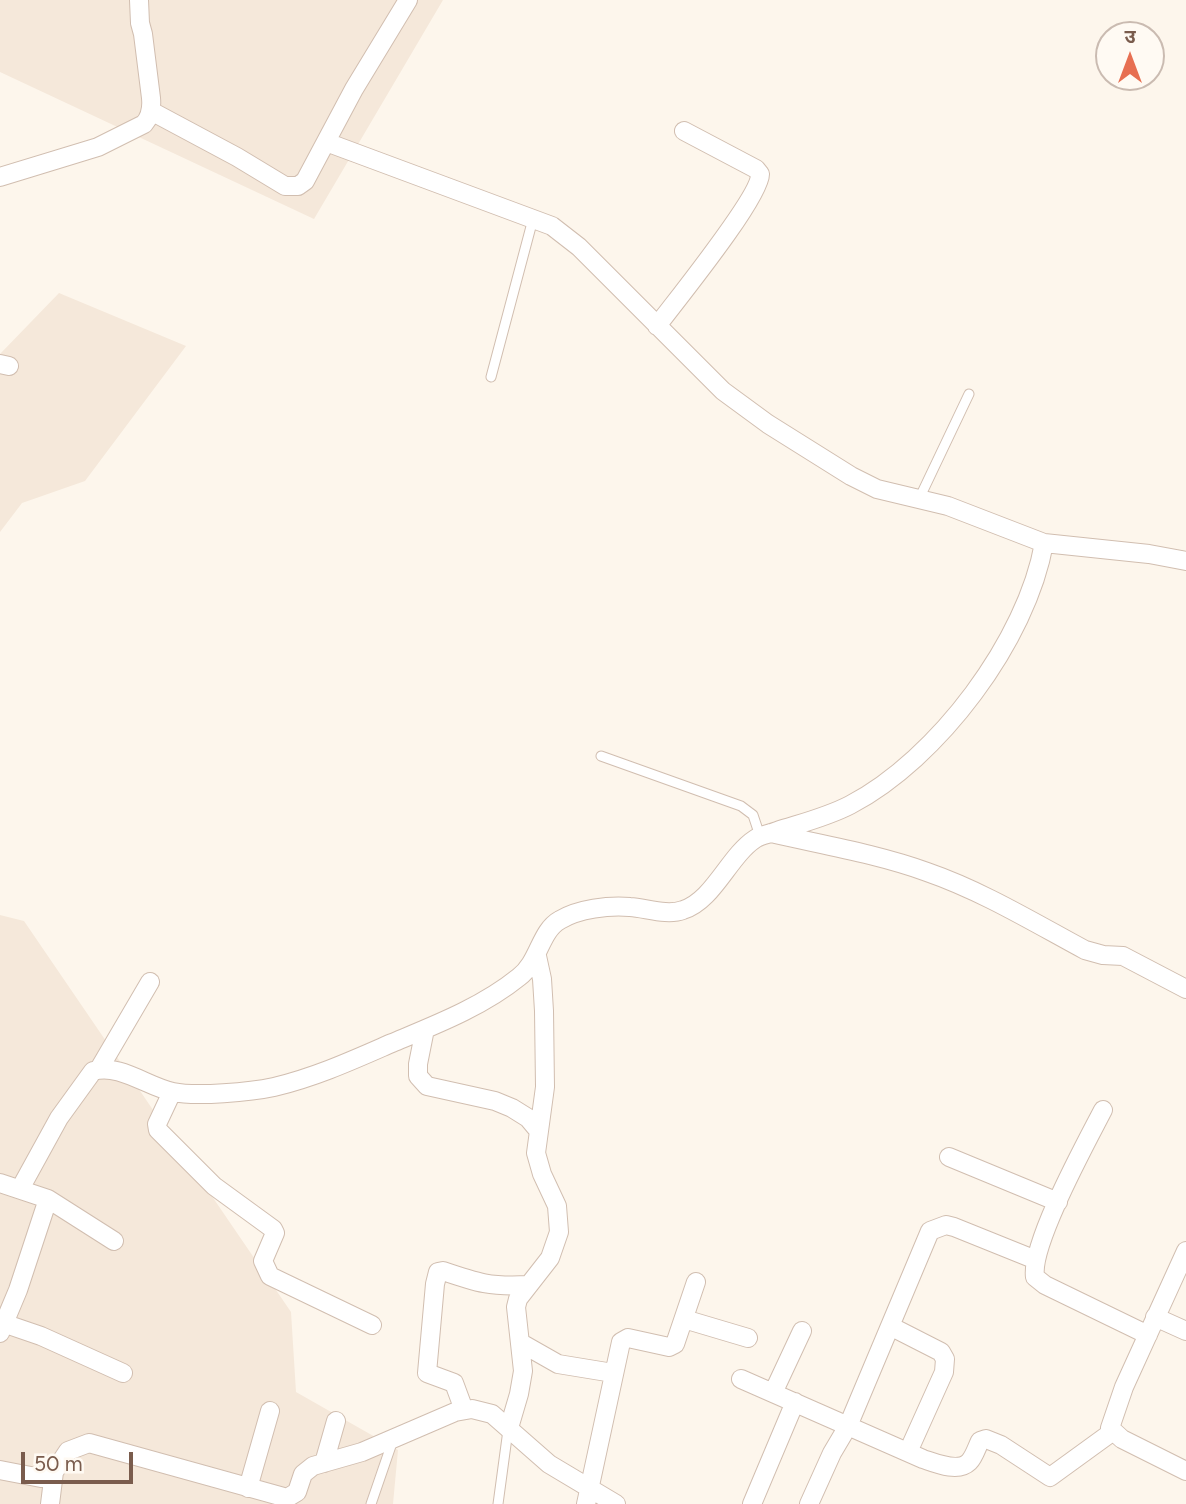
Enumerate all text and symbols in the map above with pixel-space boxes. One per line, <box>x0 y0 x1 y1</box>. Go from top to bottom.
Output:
north arrow <box>1095 21 1165 91</box>
text: उ <box>1124 25 1136 48</box>
scale bar <box>24 1438 136 1482</box>
text: 50 m <box>34 1451 83 1476</box>

